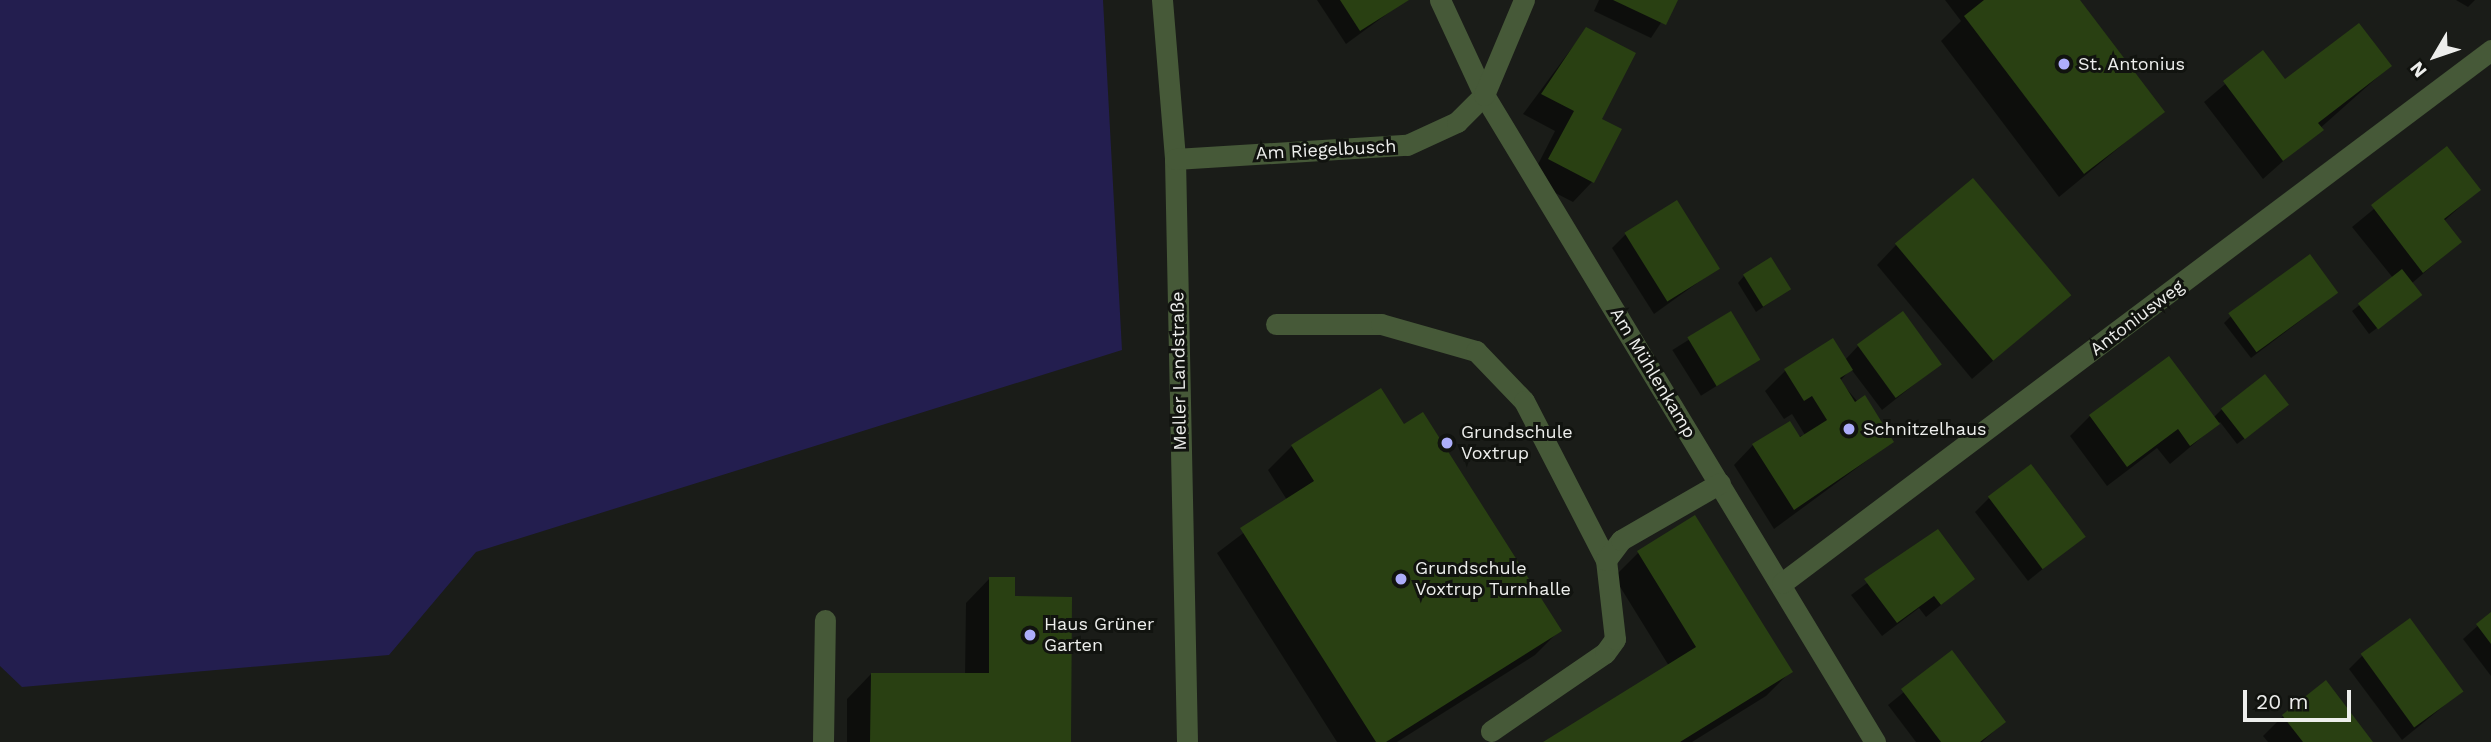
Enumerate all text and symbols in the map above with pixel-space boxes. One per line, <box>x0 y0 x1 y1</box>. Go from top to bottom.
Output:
north arrow <box>2400 21 2470 91</box>
place label: St. Antonius <box>2078 53 2186 75</box>
marker: St. Antonius <box>2056 56 2072 72</box>
text: N <box>2405 57 2432 82</box>
street label: Am Riegelbusch <box>1255 136 1397 164</box>
street label: Antoniusweg <box>2086 276 2188 360</box>
street label: Meller Landstraße <box>1167 291 1191 451</box>
street label: Am Mühlenkamp <box>1606 304 1700 442</box>
place label: Schnitzelhaus <box>1863 418 1987 440</box>
marker: Schnitzelhaus <box>1841 421 1857 437</box>
place label: Grundschule Voxtrup <box>1461 422 1573 464</box>
marker: Grundschule Voxtrup <box>1439 435 1455 451</box>
place label: Grundschule Voxtrup Turnhalle <box>1415 558 1571 600</box>
marker: Grundschule Voxtrup Turnhalle <box>1393 571 1409 587</box>
place label: Haus Grüner Garten <box>1044 614 1154 656</box>
marker: Haus Grüner Garten <box>1022 627 1038 643</box>
scale bar <box>2246 676 2354 720</box>
text: 20 m <box>2256 689 2308 714</box>

